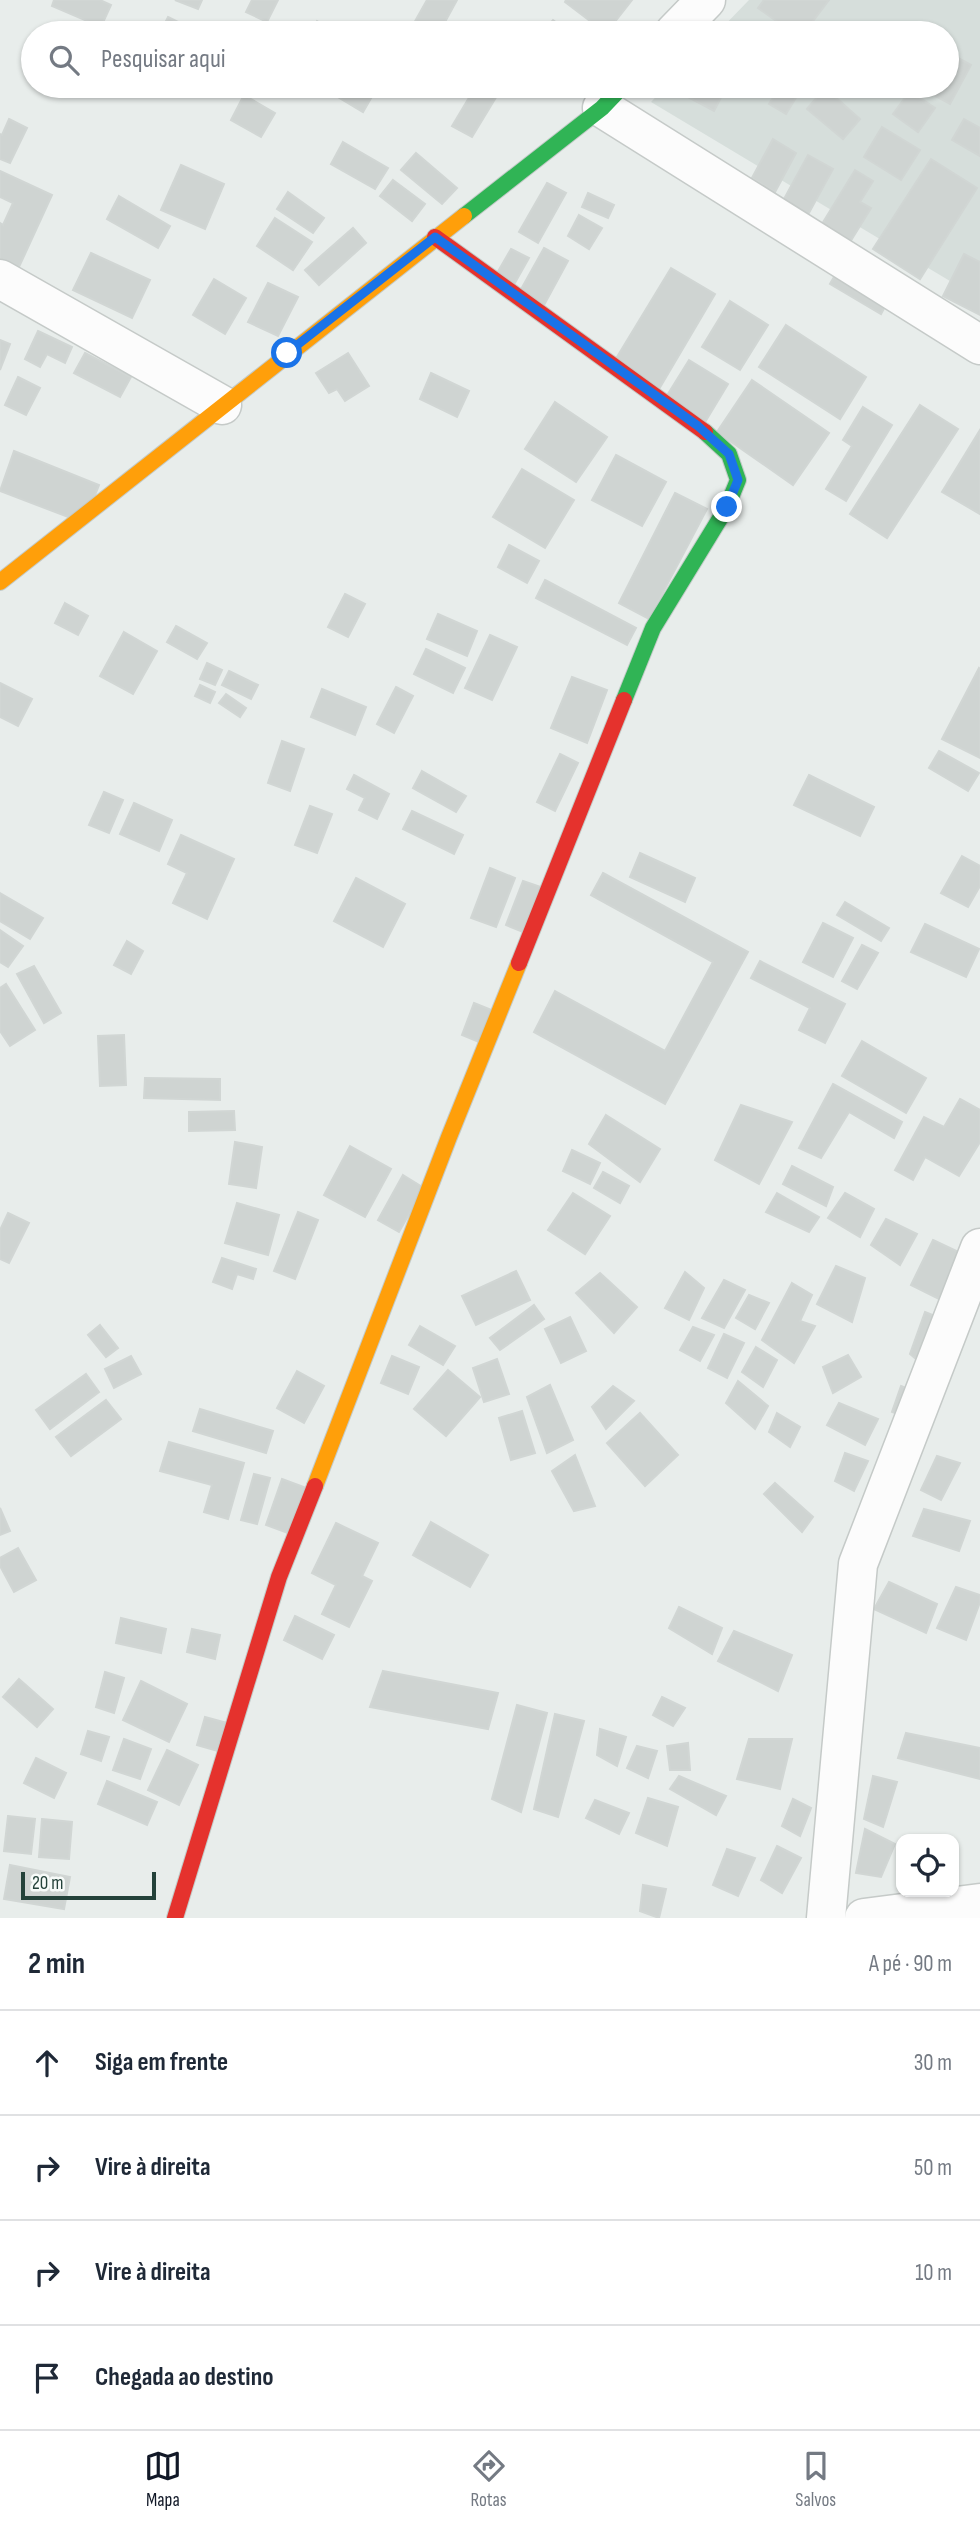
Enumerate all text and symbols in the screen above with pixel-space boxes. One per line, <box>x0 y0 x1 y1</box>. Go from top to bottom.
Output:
search box <box>21 21 959 98</box>
icon: search <box>45 41 83 79</box>
text: Pesquisar aqui <box>101 44 226 75</box>
route start <box>271 337 302 368</box>
route end <box>711 491 742 522</box>
map controls <box>896 1834 959 1897</box>
button: locate <box>896 1834 959 1897</box>
scale bar <box>21 1869 156 1901</box>
text: 20 m <box>32 1872 64 1895</box>
text: 2 min <box>28 1946 85 1982</box>
text: A pé · 90 m <box>869 1950 952 1978</box>
icon: ahead <box>28 2044 66 2082</box>
text: Siga em frente <box>95 2047 228 2078</box>
text: 30 m <box>914 2049 952 2077</box>
icon: right <box>28 2149 66 2187</box>
text: Vire à direita <box>95 2152 211 2183</box>
text: 50 m <box>914 2154 952 2182</box>
icon: right <box>28 2254 66 2292</box>
text: Vire à direita <box>95 2257 211 2288</box>
text: 10 m <box>915 2259 952 2287</box>
icon: arrive <box>28 2359 66 2397</box>
text: Chegada ao destino <box>95 2362 274 2393</box>
tab: Mapa <box>144 2447 182 2512</box>
tab: Rotas <box>470 2447 508 2512</box>
tab: Salvos <box>795 2447 836 2512</box>

